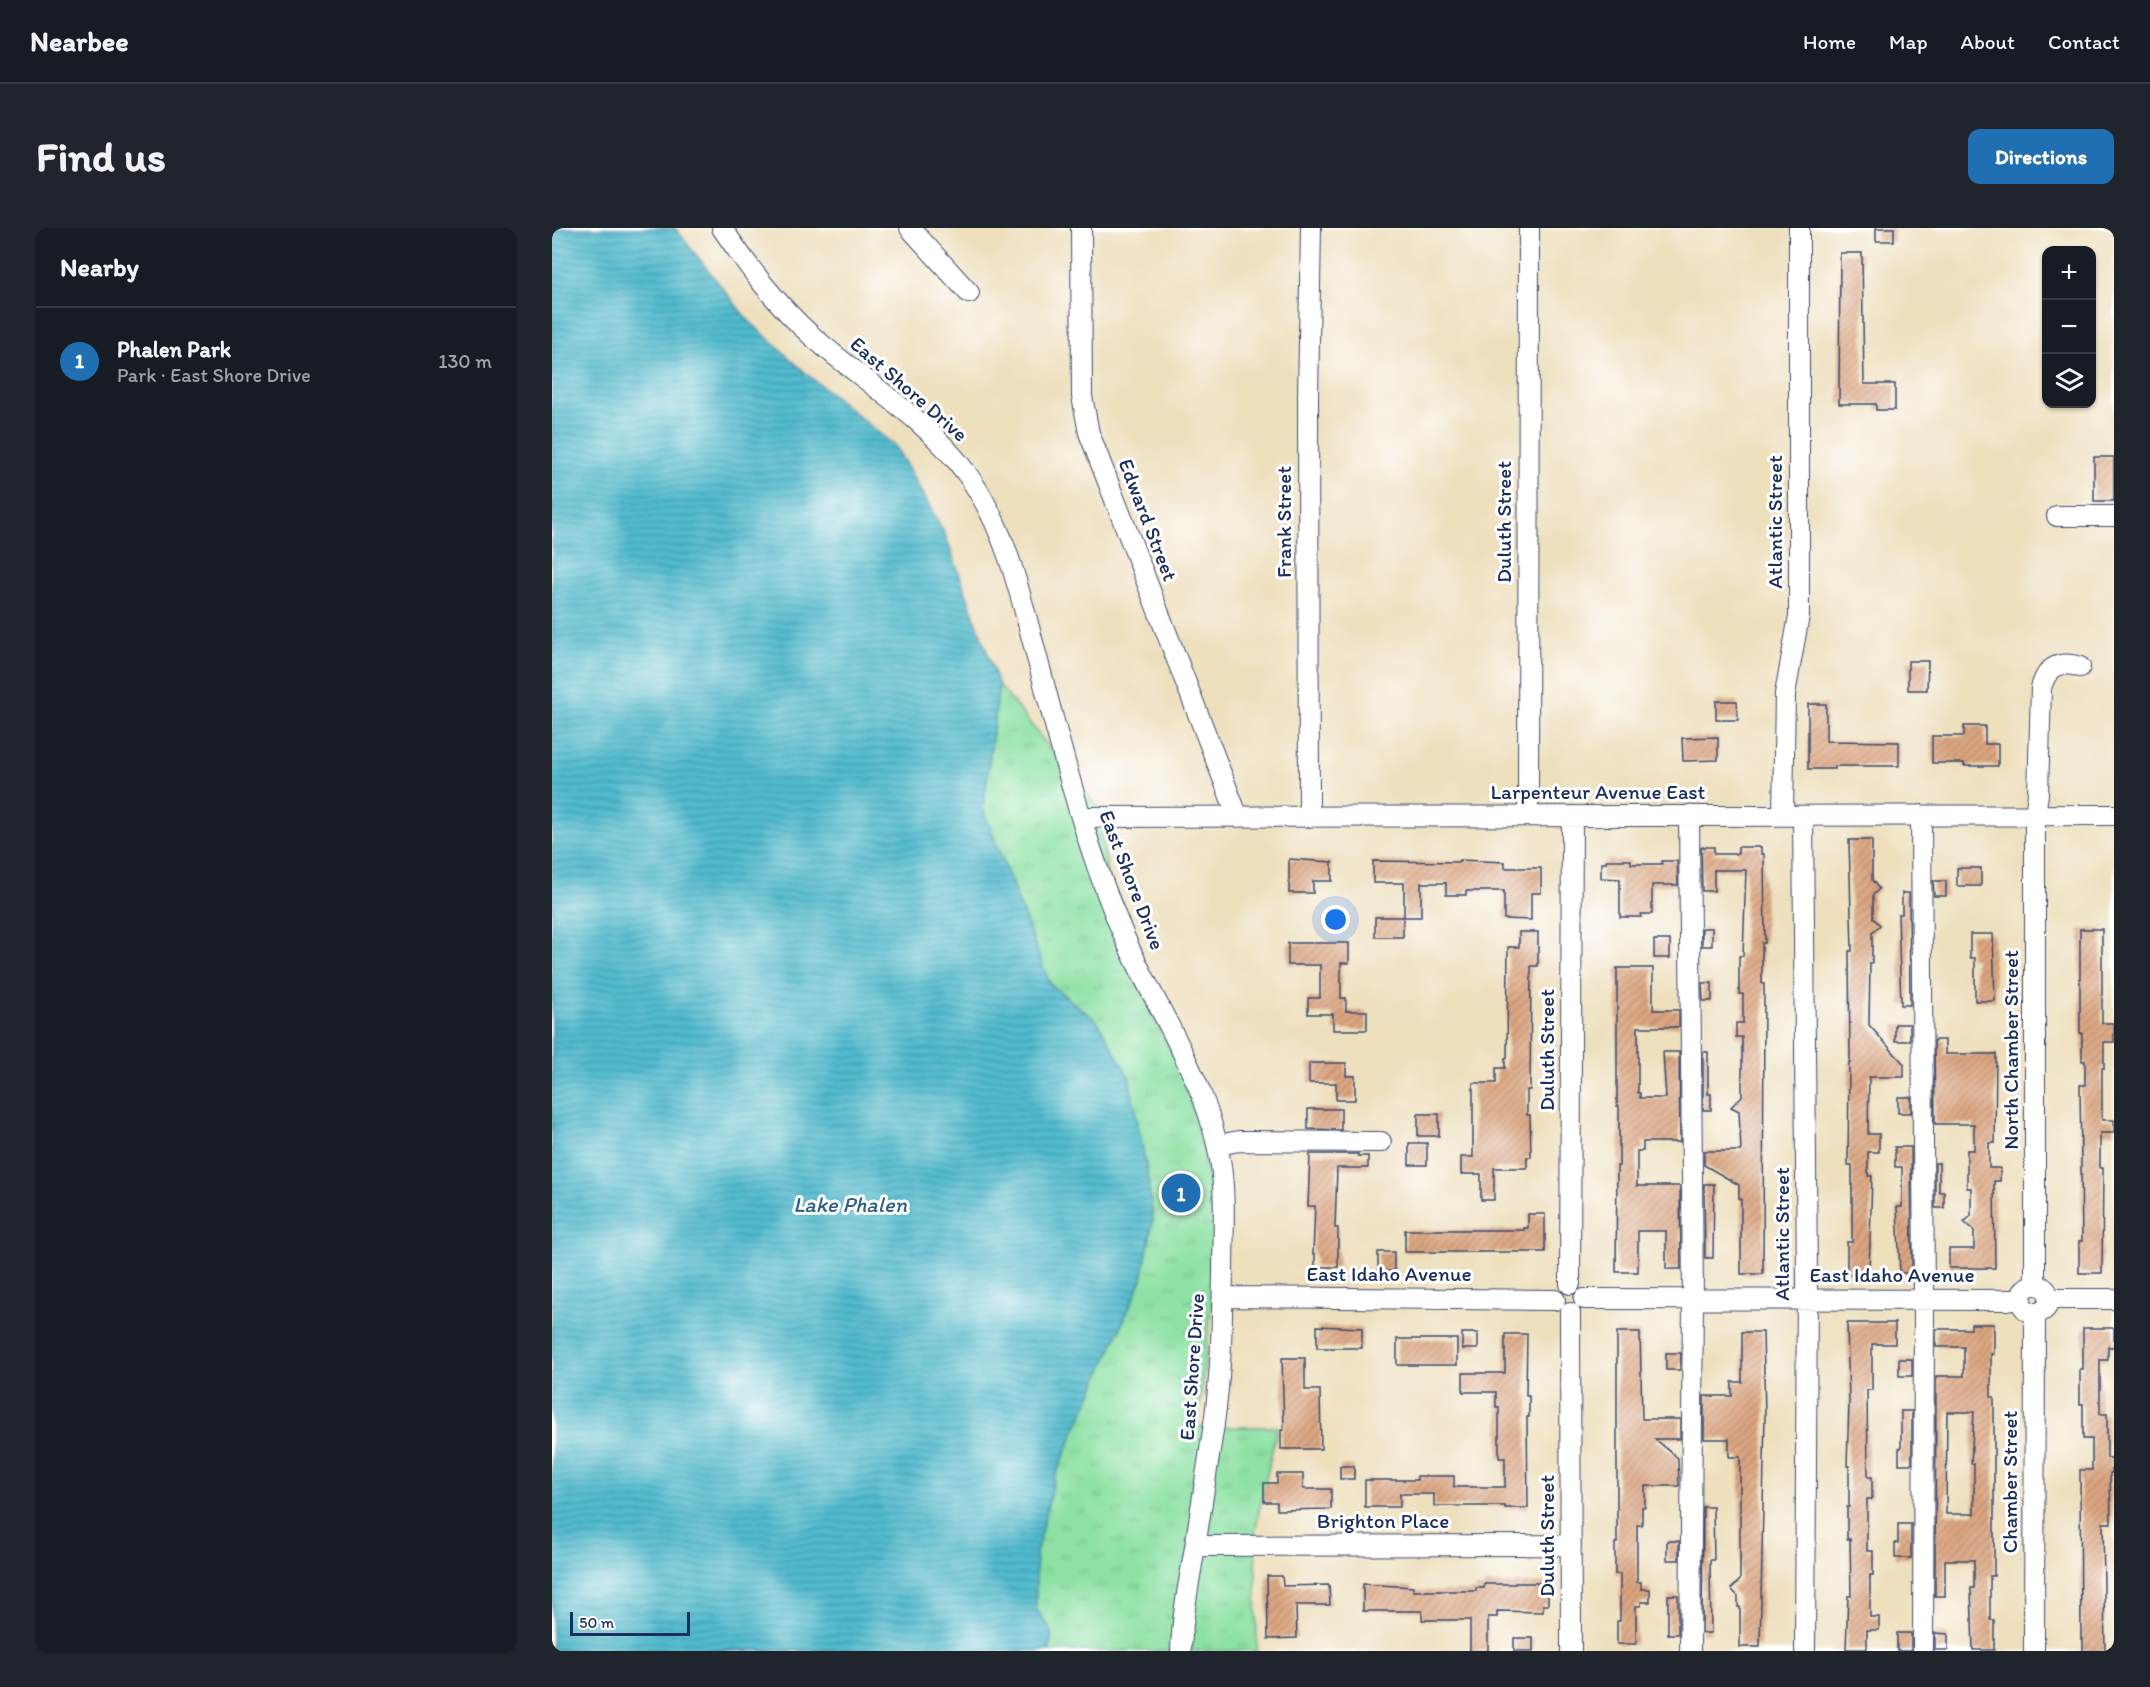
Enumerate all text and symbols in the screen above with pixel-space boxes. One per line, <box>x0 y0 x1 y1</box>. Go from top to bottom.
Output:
text: Nearbee <box>30 24 129 58</box>
text: Home <box>1803 29 1856 54</box>
text: Map <box>1889 29 1928 54</box>
text: About <box>1961 29 2015 54</box>
text: Contact <box>2048 29 2120 54</box>
button: Directions <box>1968 129 2114 184</box>
text: Find us <box>36 131 166 182</box>
map controls <box>2042 246 2096 408</box>
button: + <box>2042 246 2096 300</box>
text: Nearby <box>60 251 139 283</box>
button: − <box>2042 300 2096 354</box>
street label: East Shore Drive <box>845 331 973 446</box>
text: Phalen Park <box>117 336 231 363</box>
text: 1 <box>75 349 84 373</box>
text: 130 m <box>438 349 492 373</box>
button: layers <box>2042 354 2096 408</box>
text: Park · East Shore Drive <box>117 363 311 387</box>
street label: Edward Street <box>1114 455 1183 585</box>
street label: Atlantic Street <box>1762 455 1787 589</box>
street label: Duluth Street <box>1491 461 1516 583</box>
street label: Frank Street <box>1271 466 1296 578</box>
street label: Larpenteur Avenue East <box>1491 779 1706 804</box>
street label: East Shore Drive <box>1094 806 1171 953</box>
your location <box>1321 905 1350 934</box>
street label: North Chamber Street <box>1998 950 2023 1150</box>
street label: Duluth Street <box>1534 989 1559 1111</box>
street label: Atlantic Street <box>1769 1167 1794 1301</box>
pin: 1 <box>1162 1170 1200 1216</box>
water label: Lake Phalen <box>793 1191 907 1218</box>
street label: East Idaho Avenue <box>1306 1261 1472 1286</box>
street label: East Idaho Avenue <box>1809 1262 1975 1287</box>
street label: East Shore Drive <box>1174 1292 1209 1441</box>
street label: Chamber Street <box>1997 1411 2022 1553</box>
street label: Duluth Street <box>1534 1475 1559 1597</box>
street label: Brighton Place <box>1317 1508 1449 1533</box>
scale bar <box>570 1609 690 1636</box>
text: 50 m <box>579 1613 614 1632</box>

